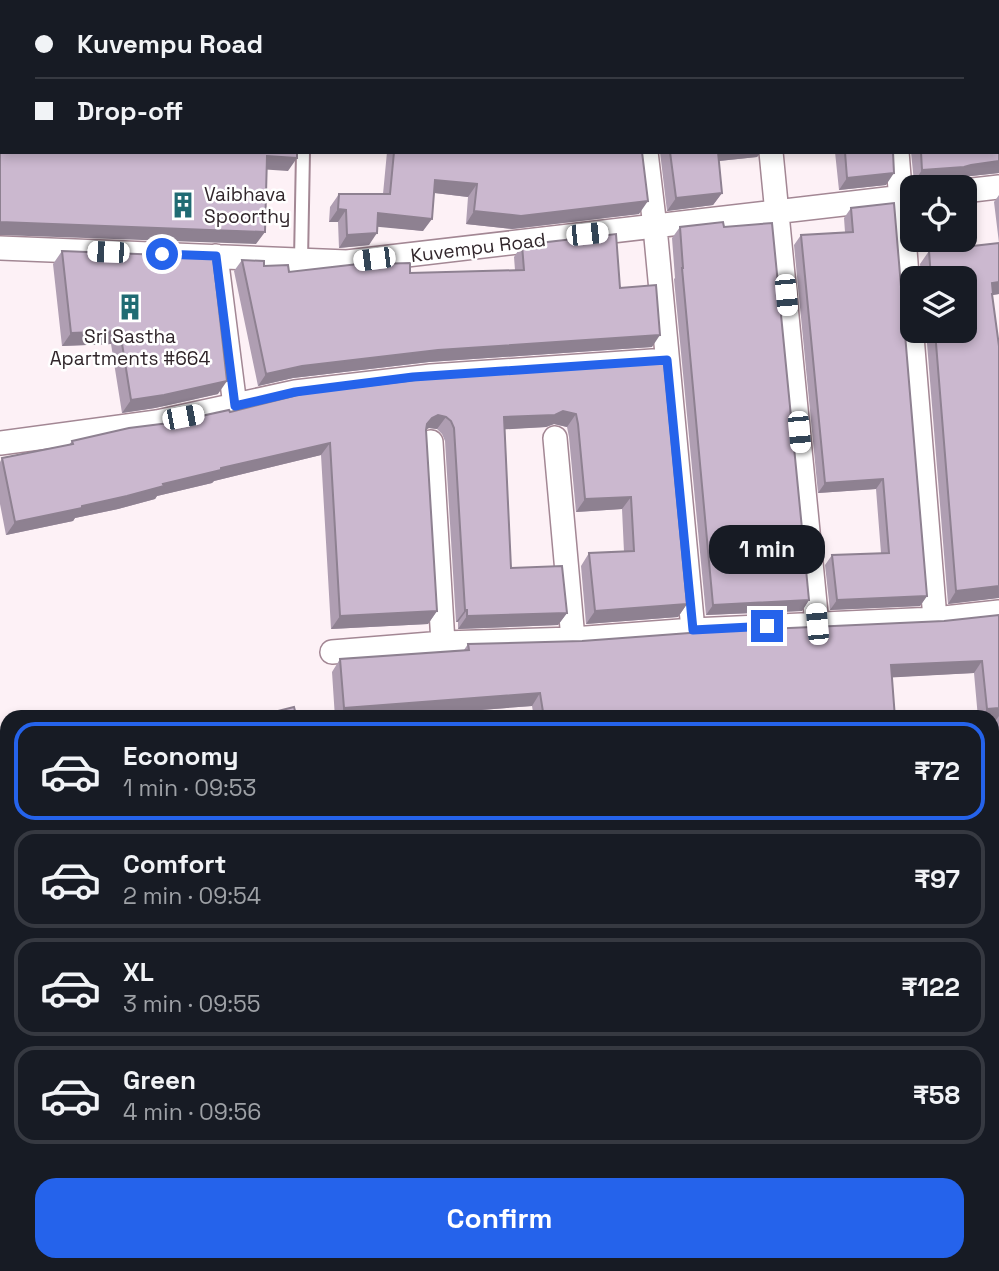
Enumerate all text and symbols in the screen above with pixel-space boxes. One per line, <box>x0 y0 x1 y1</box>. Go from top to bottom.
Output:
text: Kuvempu Road <box>77 27 263 61</box>
text: Drop-off <box>77 94 183 128</box>
map controls <box>900 175 977 343</box>
button: locate <box>900 175 977 252</box>
place label: Vaibhava Spoorthy <box>204 182 290 229</box>
building icon: Vaibhava Spoorthy <box>168 190 198 220</box>
car <box>566 221 609 247</box>
street label: Kuvempu Road <box>409 227 547 268</box>
route start <box>146 238 178 270</box>
car <box>87 241 130 263</box>
car <box>352 246 397 272</box>
button: layers <box>900 266 977 343</box>
car <box>774 273 799 317</box>
building icon: Sri Sastha Apartments #664 <box>115 292 145 322</box>
place label: Sri Sastha Apartments #664 <box>50 324 210 371</box>
car <box>161 403 206 431</box>
car <box>787 410 812 454</box>
callout: 1 min <box>709 524 825 574</box>
text: 1 min <box>739 534 795 564</box>
car <box>805 602 830 646</box>
route end <box>751 610 783 642</box>
text: Economy <box>123 739 239 773</box>
icon: car <box>39 740 102 803</box>
text: ₹72 <box>914 754 960 788</box>
text: 1 min · 09:53 <box>123 773 256 803</box>
text: Comfort <box>123 847 226 881</box>
icon: car <box>39 848 102 911</box>
text: ₹97 <box>914 862 960 896</box>
text: 2 min · 09:54 <box>123 881 261 911</box>
text: XL <box>123 955 154 989</box>
icon: car <box>39 956 102 1019</box>
text: ₹122 <box>901 970 960 1004</box>
text: 3 min · 09:55 <box>123 989 261 1019</box>
text: Green <box>123 1063 196 1097</box>
icon: car <box>39 1064 102 1127</box>
text: ₹58 <box>913 1078 960 1112</box>
text: 4 min · 09:56 <box>123 1097 261 1127</box>
button: Confirm <box>35 1178 964 1258</box>

